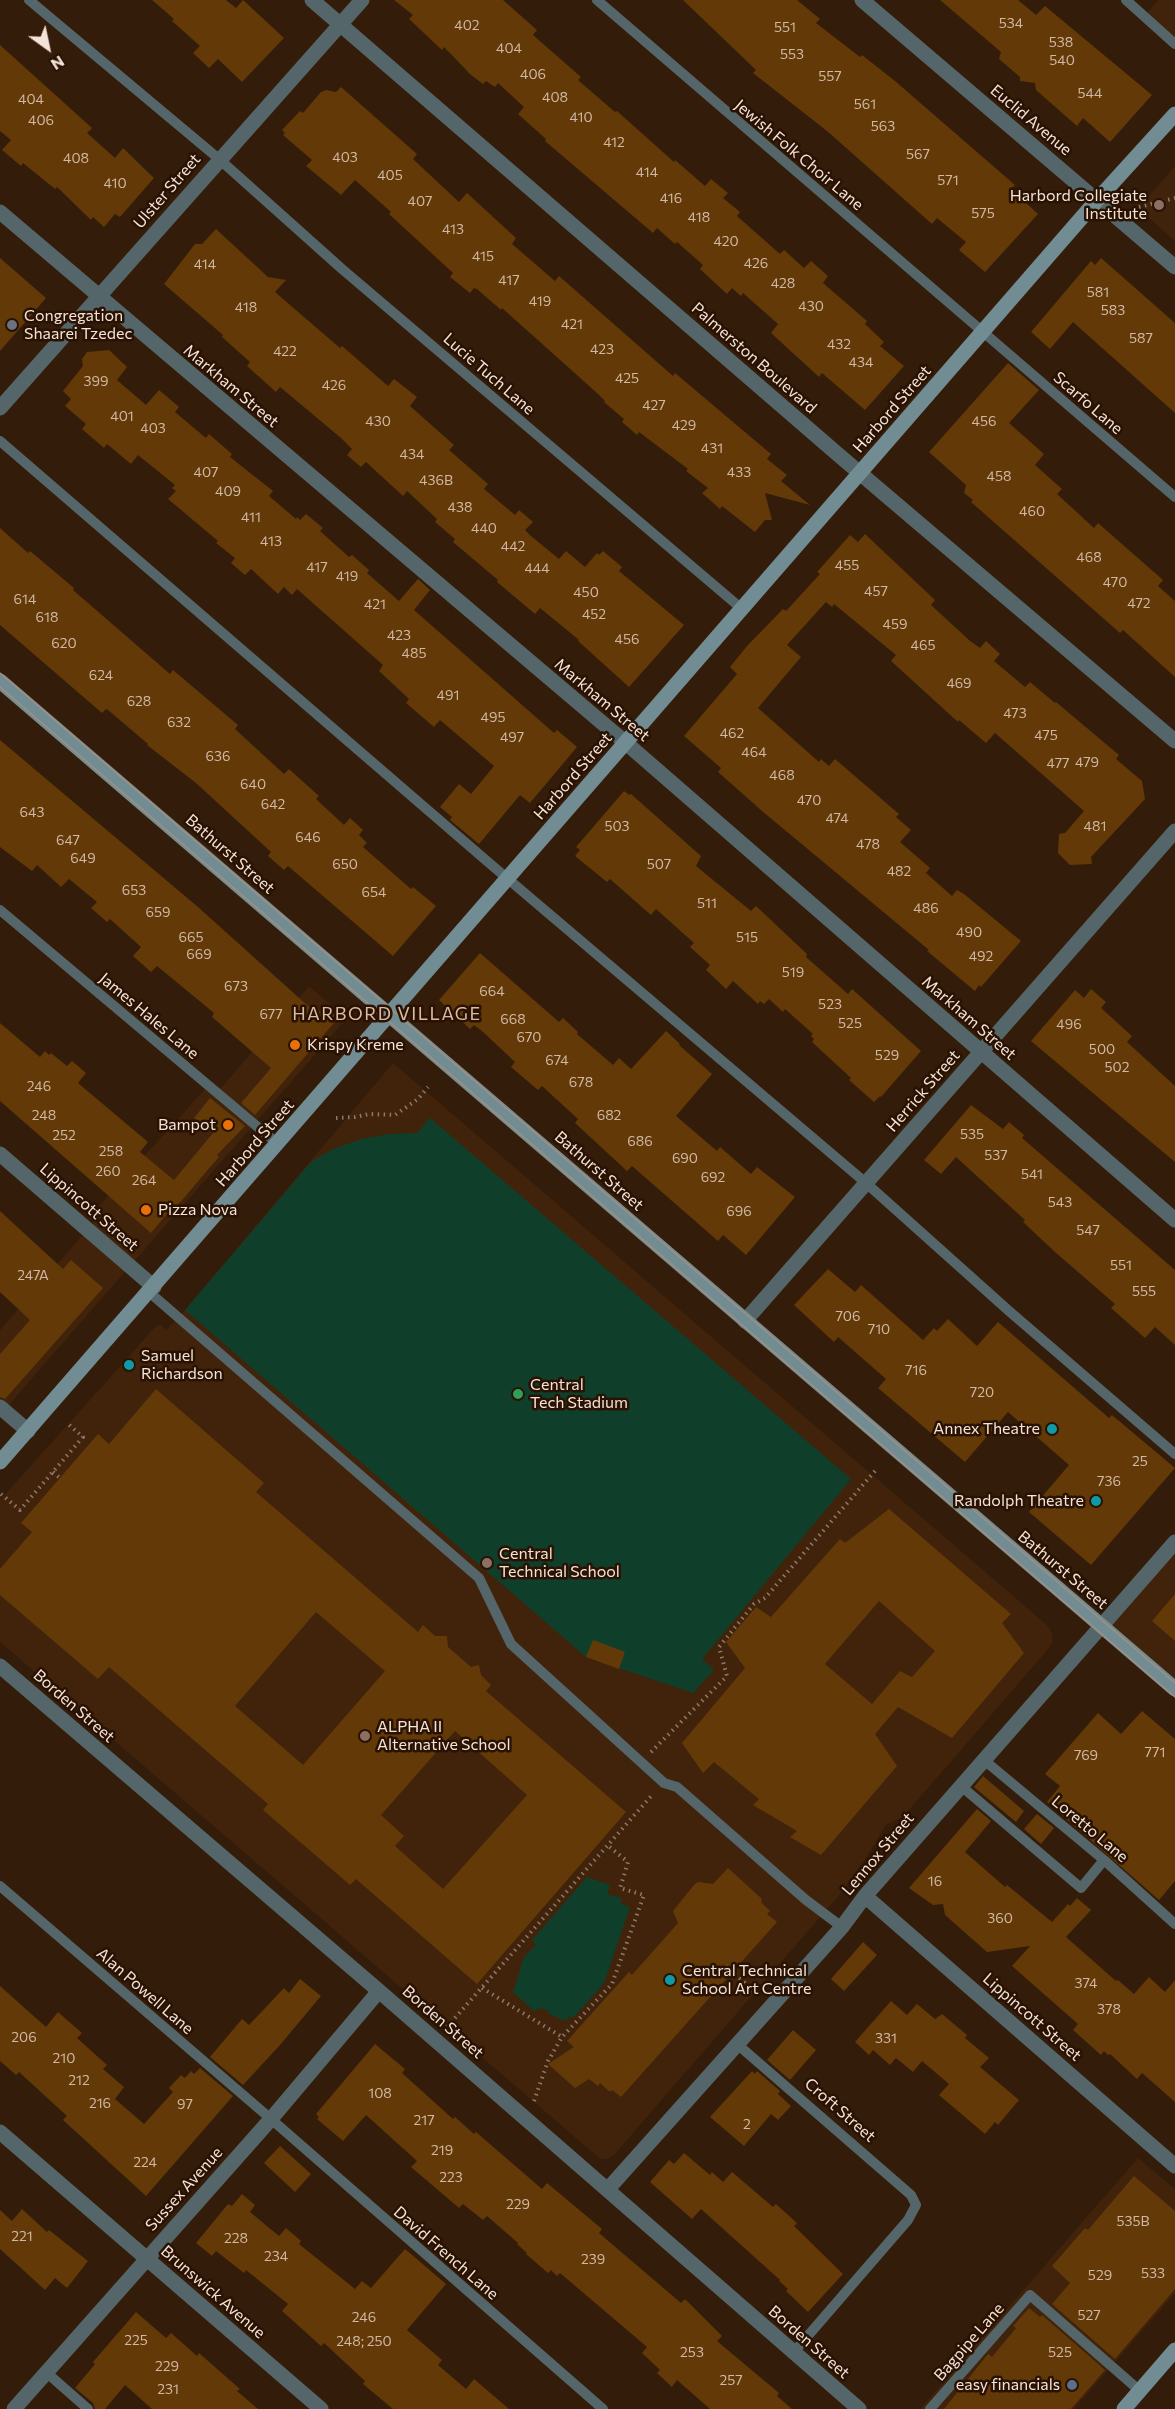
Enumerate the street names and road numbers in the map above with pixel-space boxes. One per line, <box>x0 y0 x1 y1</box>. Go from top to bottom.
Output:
street label: Euclid Avenue <box>986 80 1076 160</box>
street label: Jewish Folk Choir Lane <box>731 96 867 214</box>
street label: Ulster Street <box>129 150 205 232</box>
street label: Palmerston Boulevard <box>688 298 820 418</box>
street label: Lucie Tuch Lane <box>439 329 539 419</box>
street label: Markham Street <box>179 341 283 431</box>
street label: Harbord Street <box>849 361 935 457</box>
street label: Scarfo Lane <box>1049 368 1127 438</box>
street label: Markham Street <box>550 655 654 745</box>
street label: Harbord Street <box>530 728 616 824</box>
street label: Bathurst Street <box>182 810 278 898</box>
street label: James Hales Lane <box>95 969 203 1063</box>
street label: Markham Street <box>918 972 1020 1064</box>
street label: Herrick Street <box>882 1046 964 1136</box>
street label: Harbord Street <box>212 1095 298 1191</box>
street label: Bathurst Street <box>551 1127 647 1215</box>
street label: Lippincott Street <box>36 1159 142 1255</box>
street label: Bathurst Street <box>1014 1527 1112 1613</box>
street label: Borden Street <box>30 1666 118 1746</box>
street label: Loretto Lane <box>1048 1791 1132 1867</box>
street label: Lennox Street <box>838 1809 918 1899</box>
street label: Alan Powell Lane <box>93 1944 197 2038</box>
street label: Lippincott Street <box>979 1969 1085 2065</box>
street label: Borden Street <box>399 1982 487 2062</box>
street label: Croft Street <box>801 2074 879 2146</box>
street label: Sussex Avenue <box>141 2143 227 2235</box>
street label: David French Lane <box>390 2202 502 2304</box>
street label: Brunswick Avenue <box>157 2242 269 2342</box>
street label: Bagpipe Lane <box>930 2299 1008 2385</box>
street label: Borden Street <box>765 2302 853 2382</box>

